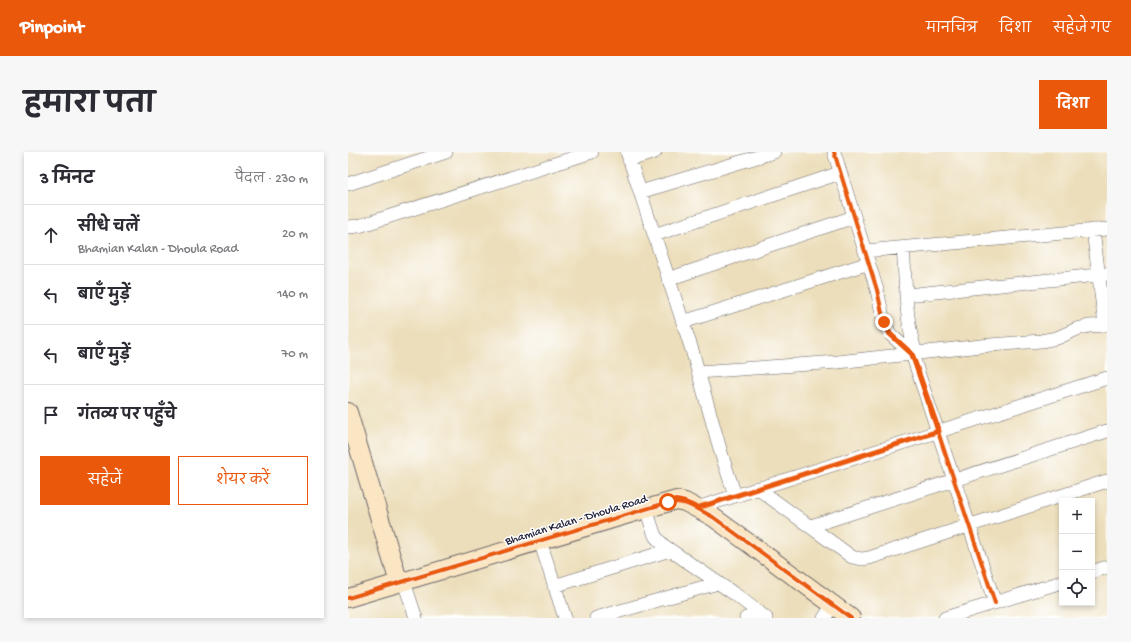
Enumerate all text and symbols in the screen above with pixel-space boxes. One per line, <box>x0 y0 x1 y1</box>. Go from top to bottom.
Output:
text: Pinpoint <box>20 17 84 40</box>
text: मानचित्र <box>926 21 977 38</box>
text: दिशा <box>999 21 1031 38</box>
text: सहेजे गए <box>1053 21 1111 38</box>
button: दिशा <box>1039 80 1107 129</box>
text: हमारा पता <box>24 90 155 123</box>
text: 3 मिनट <box>40 170 94 190</box>
text: पैदल · 230 m <box>235 172 308 187</box>
text: सीधे चलें <box>78 219 139 237</box>
icon: ahead <box>40 224 62 246</box>
text: 20 m <box>282 227 308 242</box>
text: Bhamian Kalan - Dhoula Road <box>78 242 238 257</box>
icon: left <box>40 284 62 306</box>
text: बाएँ मुड़ें <box>78 287 130 305</box>
text: 140 m <box>277 287 308 302</box>
route end <box>875 313 893 331</box>
icon: left <box>40 344 62 366</box>
text: बाएँ मुड़ें <box>78 347 130 365</box>
text: 70 m <box>282 347 308 362</box>
icon: arrive <box>40 404 62 426</box>
text: गंतव्य पर पहुँचे <box>78 407 176 425</box>
button: सहेजें <box>40 456 170 505</box>
button: शेयर करें <box>178 456 308 505</box>
street label: Bhamian Kalan - Dhoula Road <box>503 492 650 550</box>
route start <box>659 493 677 511</box>
map controls <box>1059 498 1095 606</box>
button: + <box>1059 498 1095 534</box>
button: − <box>1059 534 1095 570</box>
button: locate <box>1059 570 1095 606</box>

